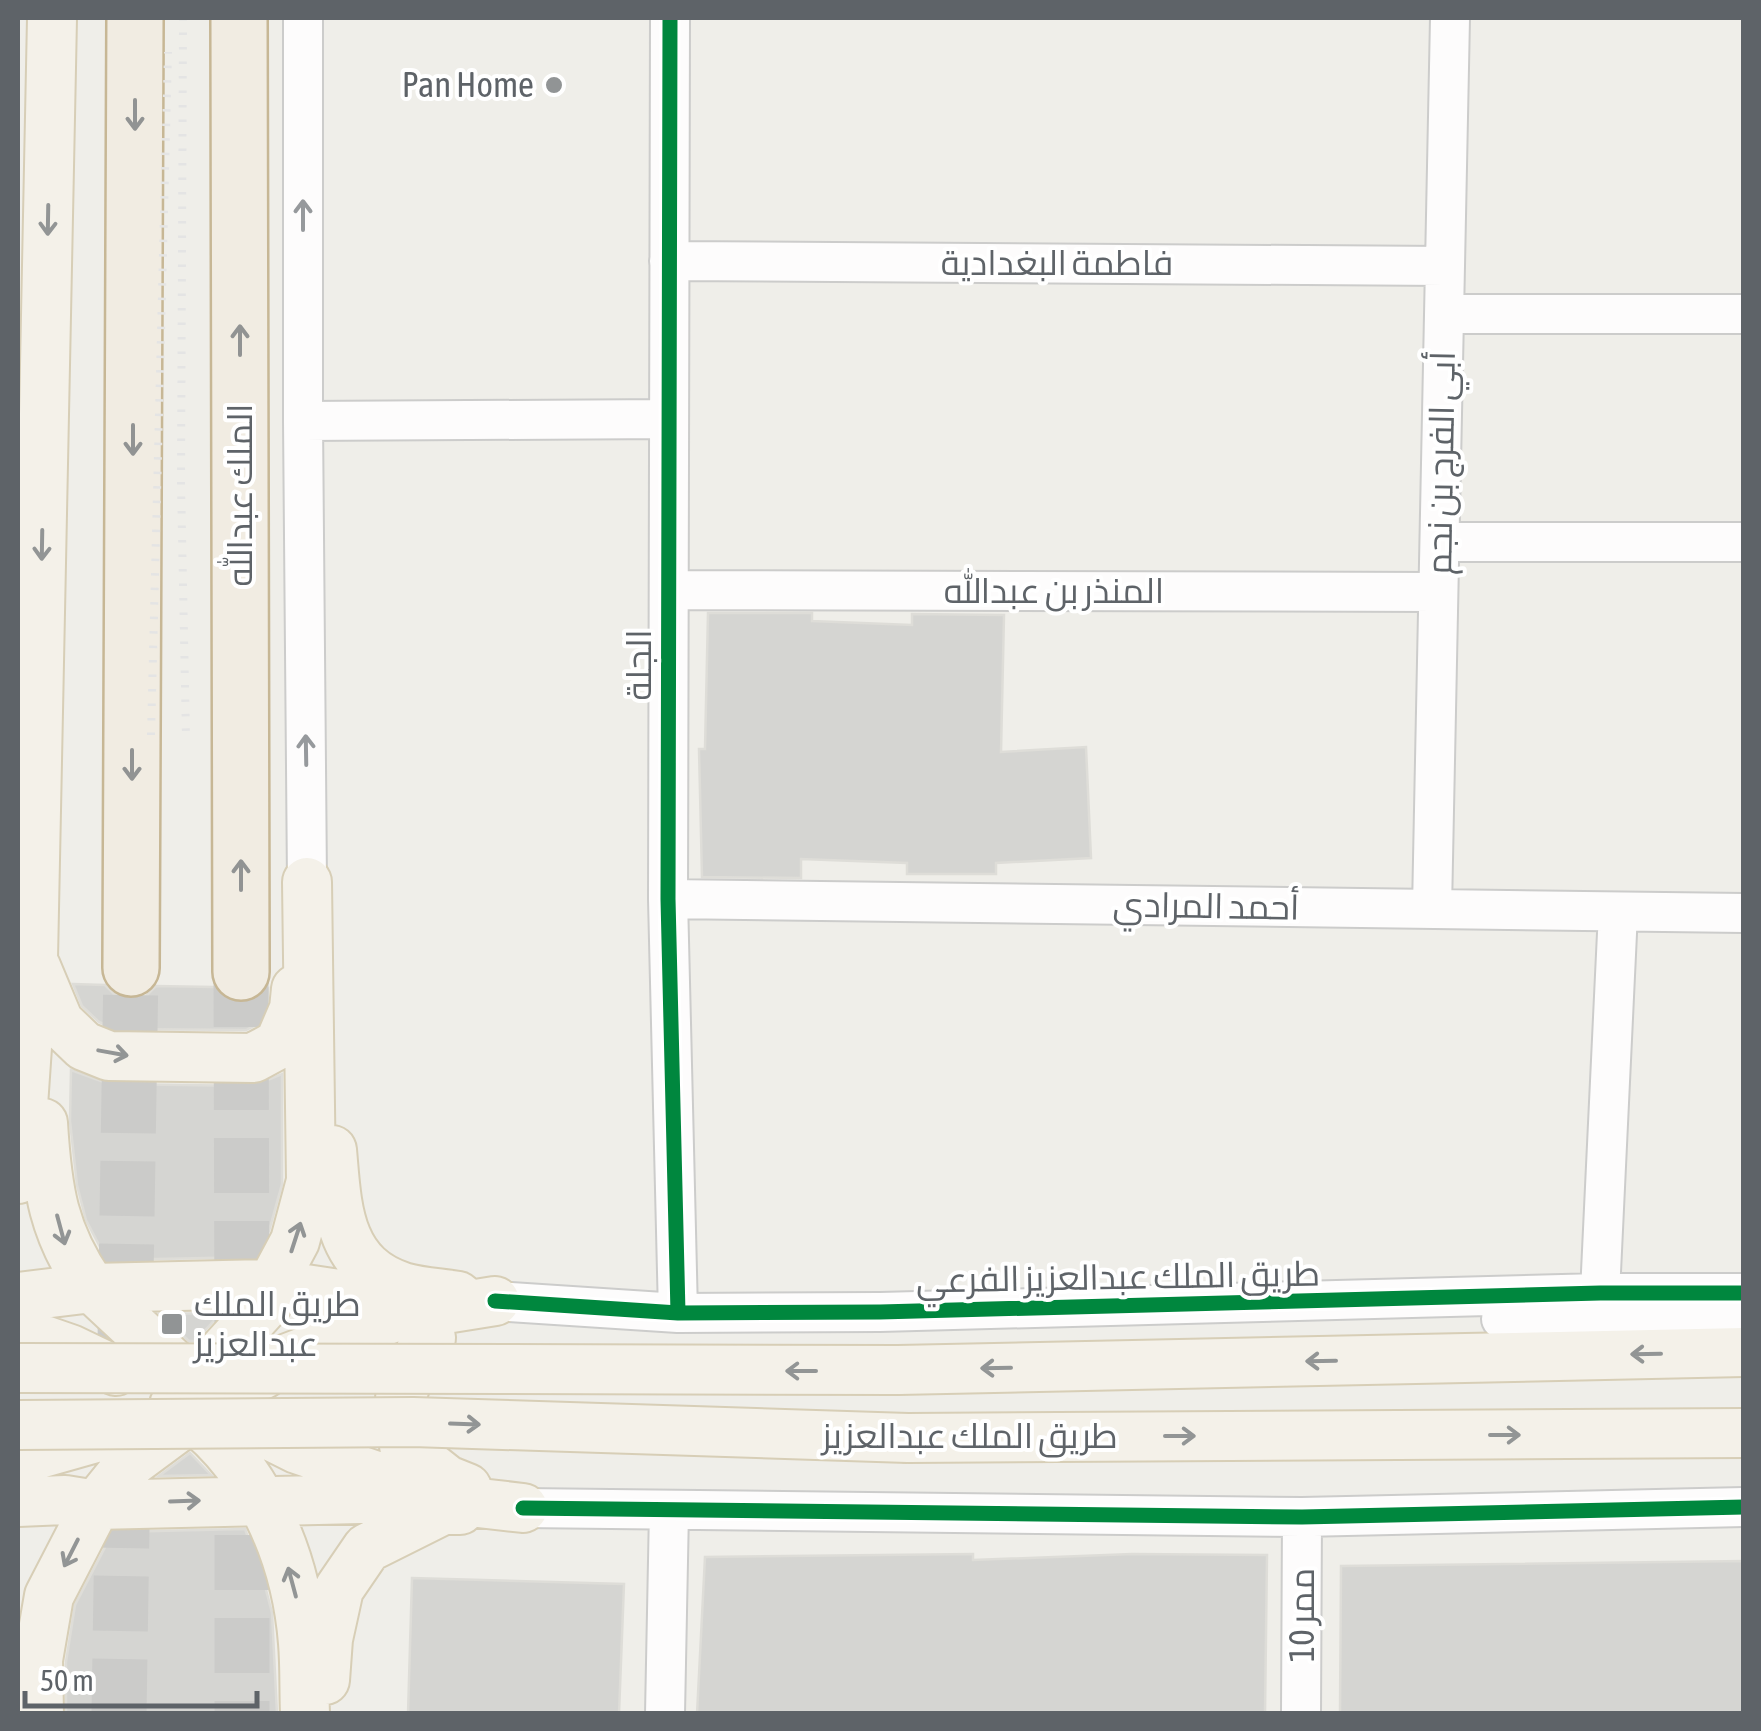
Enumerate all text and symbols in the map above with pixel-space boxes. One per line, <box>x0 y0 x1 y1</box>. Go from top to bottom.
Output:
place label: Pan Home <box>402 64 534 104</box>
marker: Pan Home <box>543 74 565 96</box>
one-way arrow <box>126 98 144 130</box>
one-way arrow <box>294 199 312 232</box>
one-way arrow <box>38 203 57 235</box>
street label: فاطمة البغدادية <box>941 242 1173 282</box>
one-way arrow <box>230 324 250 356</box>
street label: أبي الفرج بن نجم <box>1417 351 1470 575</box>
street label: الملك عبدالله <box>217 404 259 586</box>
one-way arrow <box>124 422 142 455</box>
one-way arrow <box>32 528 51 560</box>
street label: المنذر بن عبدالله <box>944 568 1164 612</box>
street label: الجلة <box>618 629 658 701</box>
one-way arrow <box>296 734 316 766</box>
one-way arrow <box>122 748 142 780</box>
one-way arrow <box>232 859 250 892</box>
street label: أحمد المرادي <box>1112 882 1300 935</box>
one-way arrow <box>96 1044 129 1063</box>
one-way arrow <box>52 1213 71 1245</box>
one-way arrow <box>288 1221 306 1253</box>
street label: طريق الملك عبدالعزيز الفرعي <box>916 1252 1321 1308</box>
place label: طريق الملك عبدالعزيز <box>192 1283 361 1364</box>
marker: طريق الملك عبدالعزيز <box>159 1311 185 1337</box>
one-way arrow <box>1631 1345 1663 1364</box>
one-way arrow <box>1306 1352 1338 1371</box>
one-way arrow <box>981 1359 1013 1378</box>
one-way arrow <box>785 1362 818 1380</box>
one-way arrow <box>448 1414 480 1433</box>
street label: طريق الملك عبدالعزيز <box>820 1415 1118 1458</box>
one-way arrow <box>1164 1426 1196 1446</box>
one-way arrow <box>1488 1426 1521 1444</box>
one-way arrow <box>168 1492 200 1511</box>
one-way arrow <box>61 1538 80 1567</box>
one-way arrow <box>281 1567 300 1598</box>
street label: ممر 10 <box>1281 1568 1322 1662</box>
scale bar <box>25 1646 258 1708</box>
text: 50 m <box>40 1663 94 1697</box>

